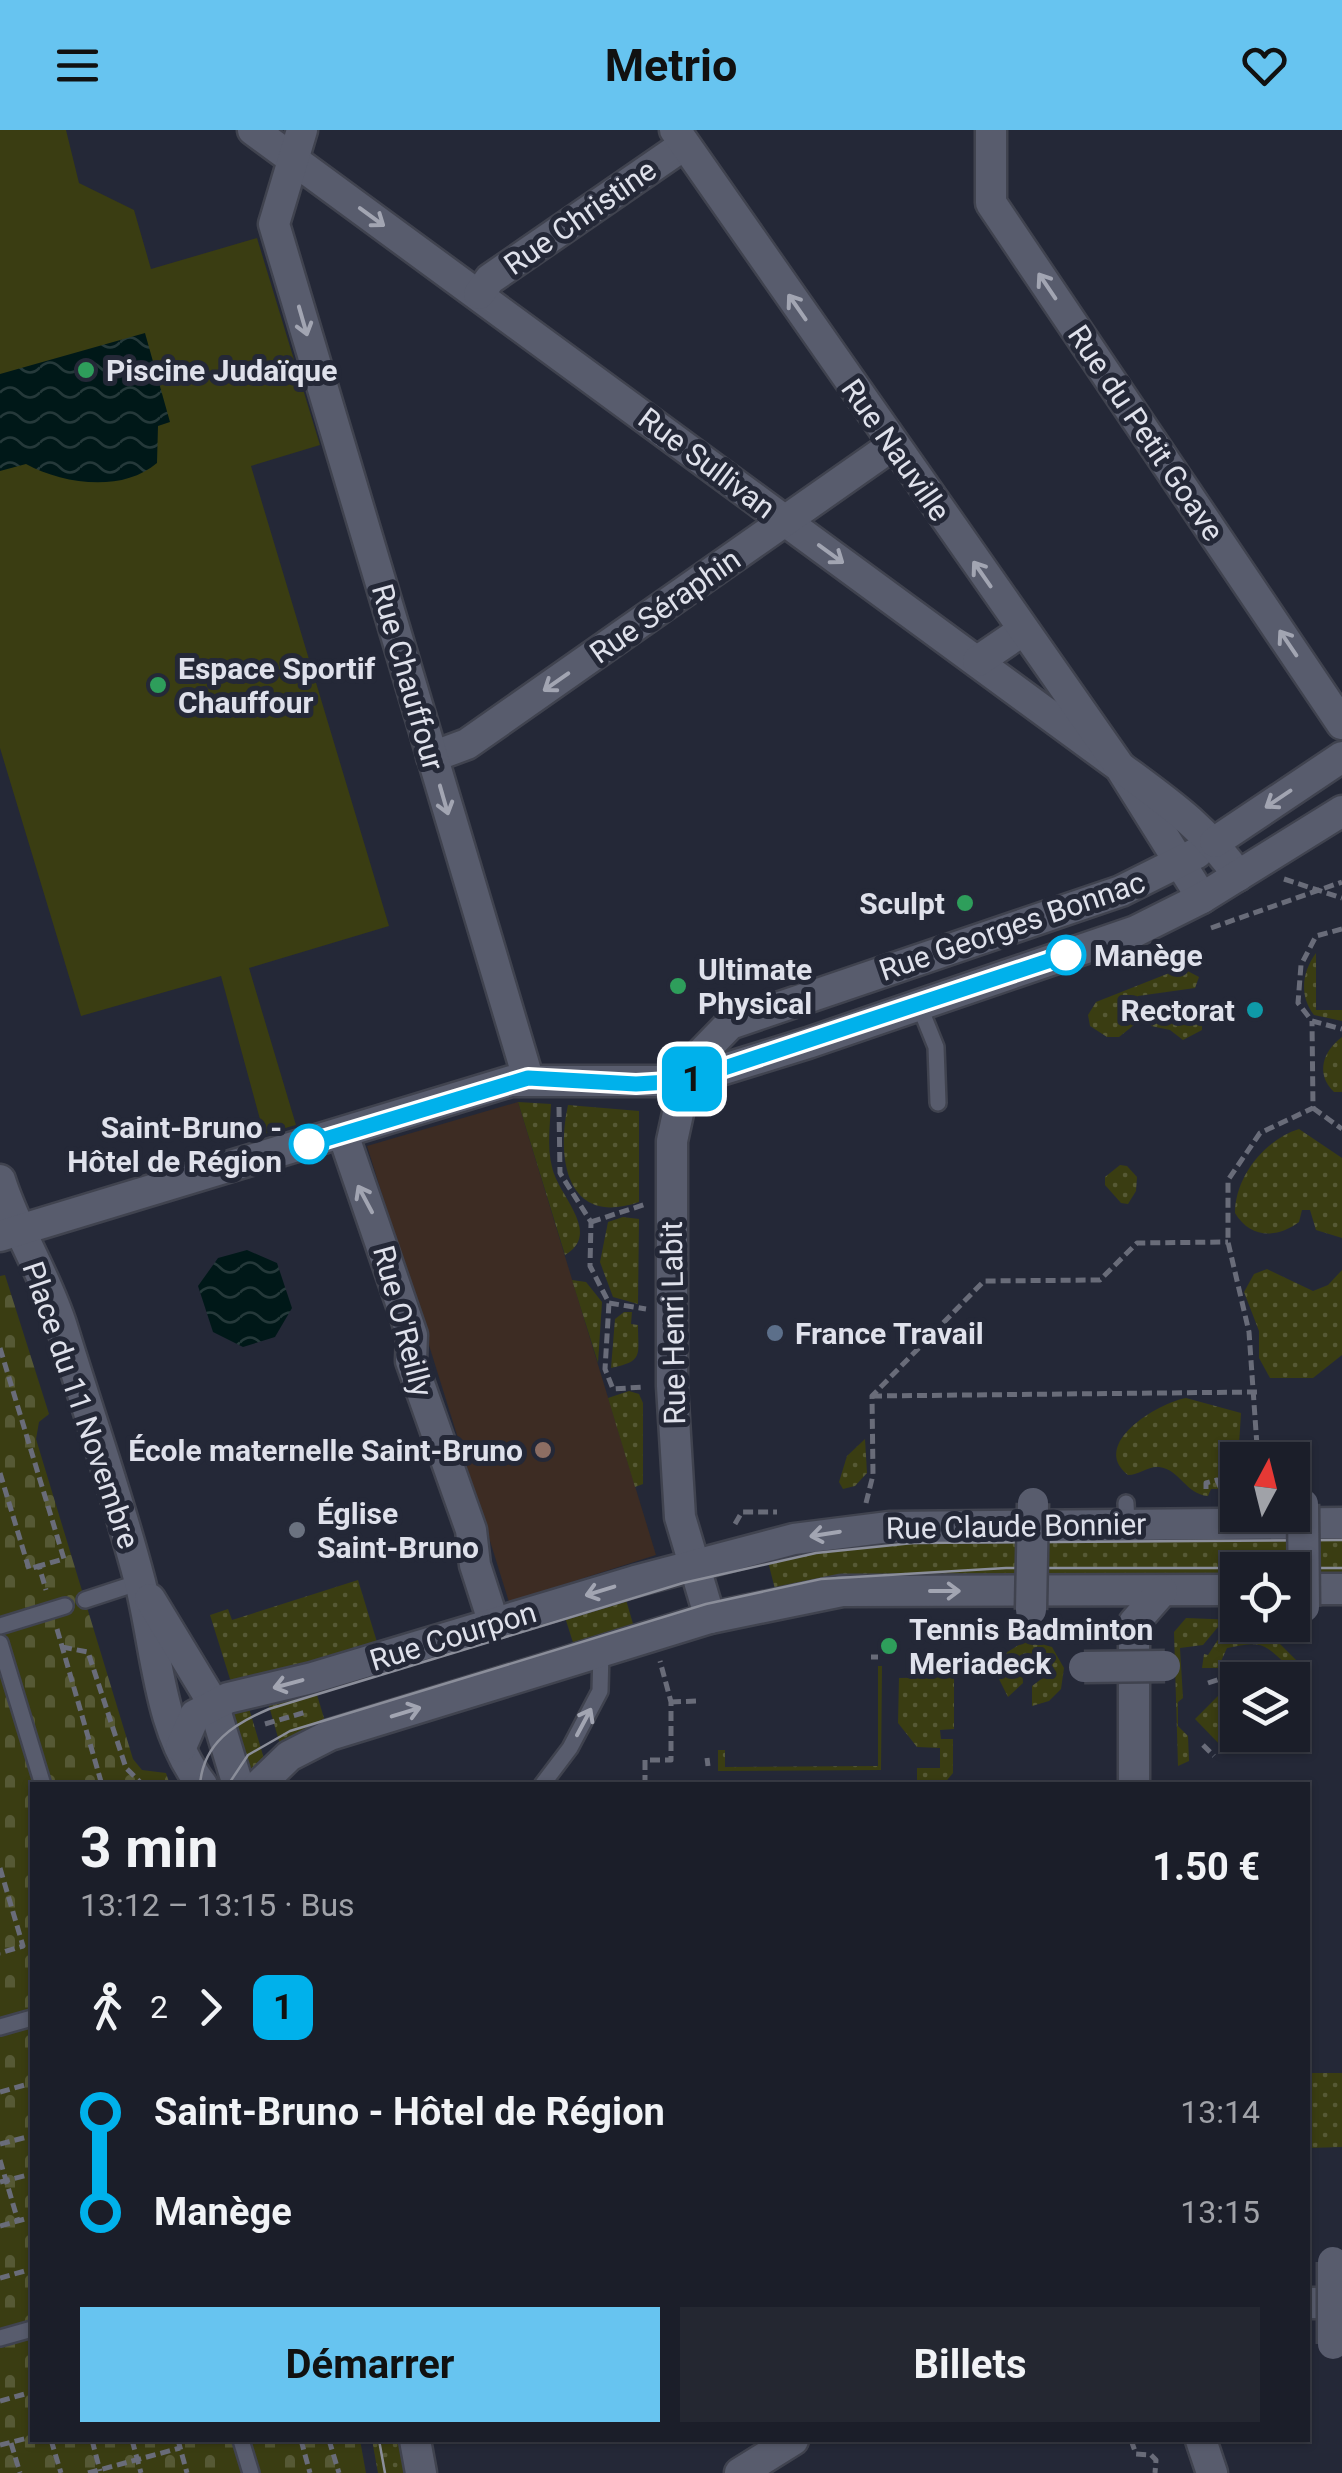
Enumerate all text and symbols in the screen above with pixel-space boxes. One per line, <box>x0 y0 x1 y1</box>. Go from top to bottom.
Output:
icon: menu <box>50 38 105 93</box>
icon: heart <box>1237 38 1292 93</box>
text: Metrio <box>605 39 737 92</box>
street label: Rue Christine <box>497 152 663 282</box>
one-way arrow <box>358 206 385 227</box>
one-way arrow <box>1037 273 1058 301</box>
one-way arrow <box>787 294 808 321</box>
one-way arrow <box>295 305 313 336</box>
street label: Rue du Petit Goave <box>1061 319 1231 547</box>
place label: Piscine Judaïque <box>106 353 337 388</box>
marker: Piscine Judaïque <box>75 359 97 381</box>
street label: Rue Nauville <box>834 372 958 528</box>
street label: Rue Sullivan <box>632 400 782 526</box>
street label: Rue Séraphin <box>583 541 747 671</box>
one-way arrow <box>817 544 845 565</box>
one-way arrow <box>972 561 993 588</box>
street label: Rue Chauffour <box>365 580 451 774</box>
one-way arrow <box>1277 630 1298 658</box>
place label: Espace Sportif Chauffour <box>178 651 376 720</box>
one-way arrow <box>542 671 570 692</box>
marker: Espace Sportif Chauffour <box>147 674 169 696</box>
one-way arrow <box>436 784 455 816</box>
one-way arrow <box>1265 788 1293 809</box>
street label: Rue Georges Bonnac <box>875 864 1149 988</box>
place label: Sculpt <box>859 886 945 921</box>
marker: Sculpt <box>954 892 976 914</box>
marker: Manège <box>1047 936 1085 974</box>
place label: Manège <box>1094 938 1203 973</box>
place label: Ultimate Physical <box>698 952 812 1021</box>
marker: Ultimate Physical <box>667 975 689 997</box>
place label: Rectorat <box>1121 993 1235 1028</box>
marker: Rectorat <box>1244 999 1266 1021</box>
line badge: 1 <box>660 1046 724 1112</box>
text: 1 <box>682 1059 702 1100</box>
place label: Saint-Bruno - Hôtel de Région <box>67 1110 282 1179</box>
marker: Saint-Bruno - Hôtel de Région <box>290 1125 328 1163</box>
one-way arrow <box>355 1185 374 1215</box>
street label: Rue Henri Labit <box>654 1221 692 1425</box>
street label: Rue O'Reilly <box>366 1242 440 1400</box>
street label: Place du 11 Novembre <box>15 1257 147 1553</box>
place label: France Travail <box>795 1316 984 1351</box>
marker: France Travail <box>764 1322 786 1344</box>
place label: École maternelle Saint-Bruno <box>128 1433 523 1468</box>
marker: École maternelle Saint-Bruno <box>532 1439 554 1461</box>
north arrow <box>1220 1442 1310 1532</box>
map controls <box>1220 1442 1310 1752</box>
place label: Église Saint-Bruno <box>317 1496 479 1565</box>
street label: Rue Claude Bonnier <box>885 1506 1147 1546</box>
marker: Église Saint-Bruno <box>286 1519 308 1541</box>
one-way arrow <box>809 1525 842 1544</box>
button: locate <box>1220 1552 1310 1642</box>
one-way arrow <box>928 1582 960 1600</box>
one-way arrow <box>585 1584 616 1602</box>
street label: Rue Courpon <box>366 1594 540 1678</box>
place label: Tennis Badminton Meriadeck <box>909 1612 1153 1681</box>
marker: Tennis Badminton Meriadeck <box>878 1635 900 1657</box>
button: layers <box>1220 1662 1310 1752</box>
one-way arrow <box>273 1676 305 1695</box>
one-way arrow <box>390 1702 421 1720</box>
one-way arrow <box>574 1708 594 1738</box>
text: 3 min <box>80 1816 218 1880</box>
text: 1.50 € <box>1152 1845 1260 1889</box>
text: 13:12 – 13:15 · Bus <box>80 1886 355 1924</box>
icon: walk <box>80 1980 135 2035</box>
icon: forward <box>183 1980 238 2035</box>
text: 1 <box>273 1987 293 2028</box>
text: 2 <box>150 1988 168 2026</box>
text: Saint-Bruno - Hôtel de Région <box>154 2090 665 2134</box>
text: 13:14 <box>1180 2093 1260 2131</box>
text: Manège <box>154 2190 292 2234</box>
text: 13:15 <box>1180 2193 1260 2231</box>
button: Démarrer <box>80 2307 660 2422</box>
button: Billets <box>680 2307 1260 2422</box>

